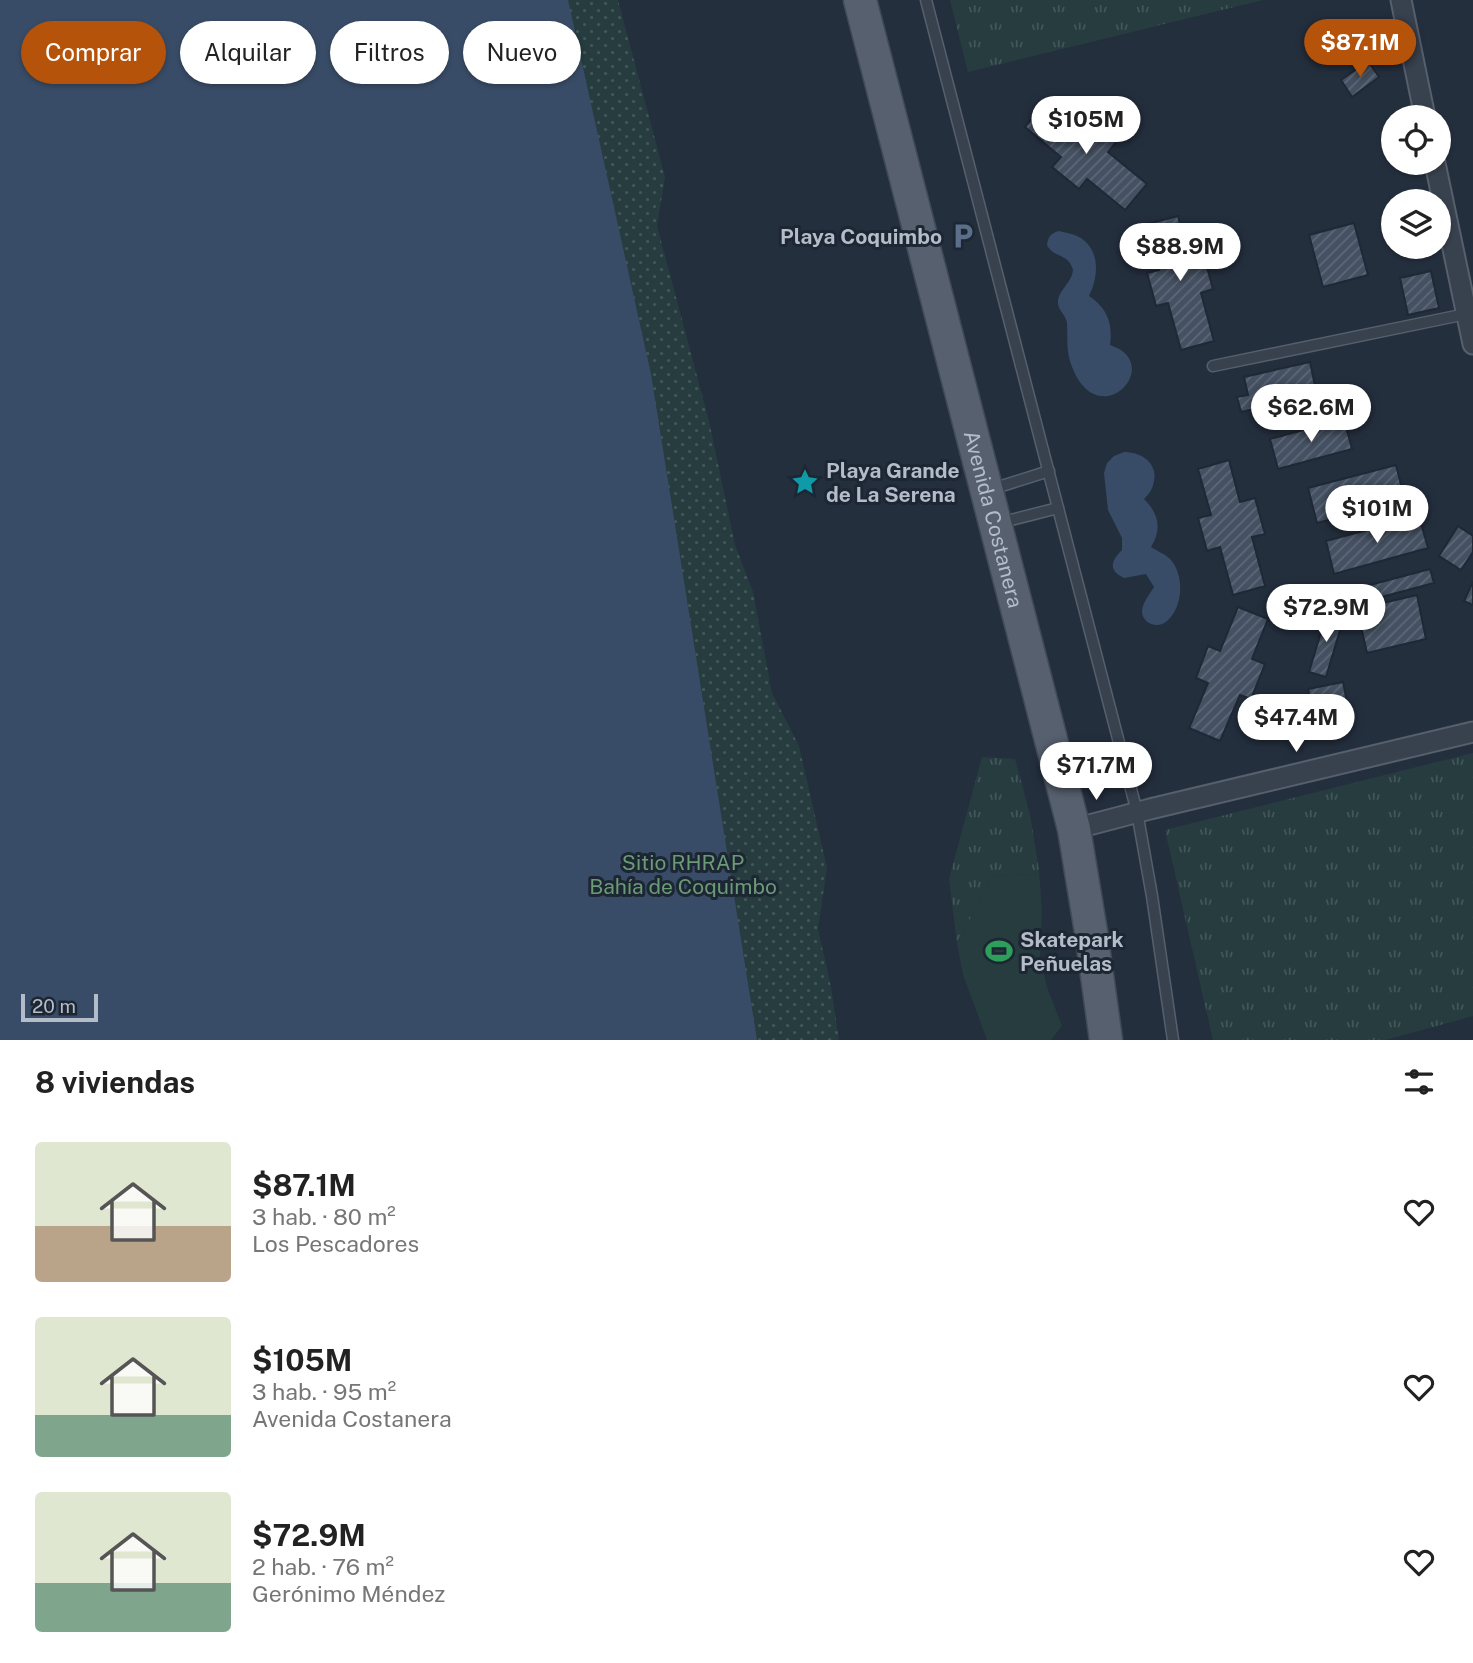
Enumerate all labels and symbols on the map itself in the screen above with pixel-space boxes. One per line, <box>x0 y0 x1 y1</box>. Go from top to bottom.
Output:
pin: $87.1M <box>1303 20 1417 79</box>
pin: $105M <box>1037 96 1135 156</box>
parking icon: Playa Coquimbo <box>948 221 978 251</box>
place label: Playa Coquimbo <box>780 224 942 249</box>
pin: $88.9M <box>1123 224 1237 283</box>
pin: $62.6M <box>1254 384 1368 444</box>
street label: Avenida Costanera <box>959 428 1029 610</box>
place label: Playa Grande de La Serena <box>826 458 960 507</box>
place icon: Playa Grande de La Serena <box>790 467 820 497</box>
pin: $101M <box>1328 486 1426 545</box>
pin: $72.9M <box>1269 584 1383 644</box>
pin: $47.4M <box>1239 694 1353 754</box>
pin: $71.7M <box>1039 742 1153 802</box>
park label: Sitio RHRAP Bahía de Coquimbo <box>589 850 777 899</box>
place label: Skatepark Peñuelas <box>1020 927 1124 976</box>
sports icon: Skatepark Peñuelas <box>984 936 1014 966</box>
scale bar <box>21 991 98 1023</box>

